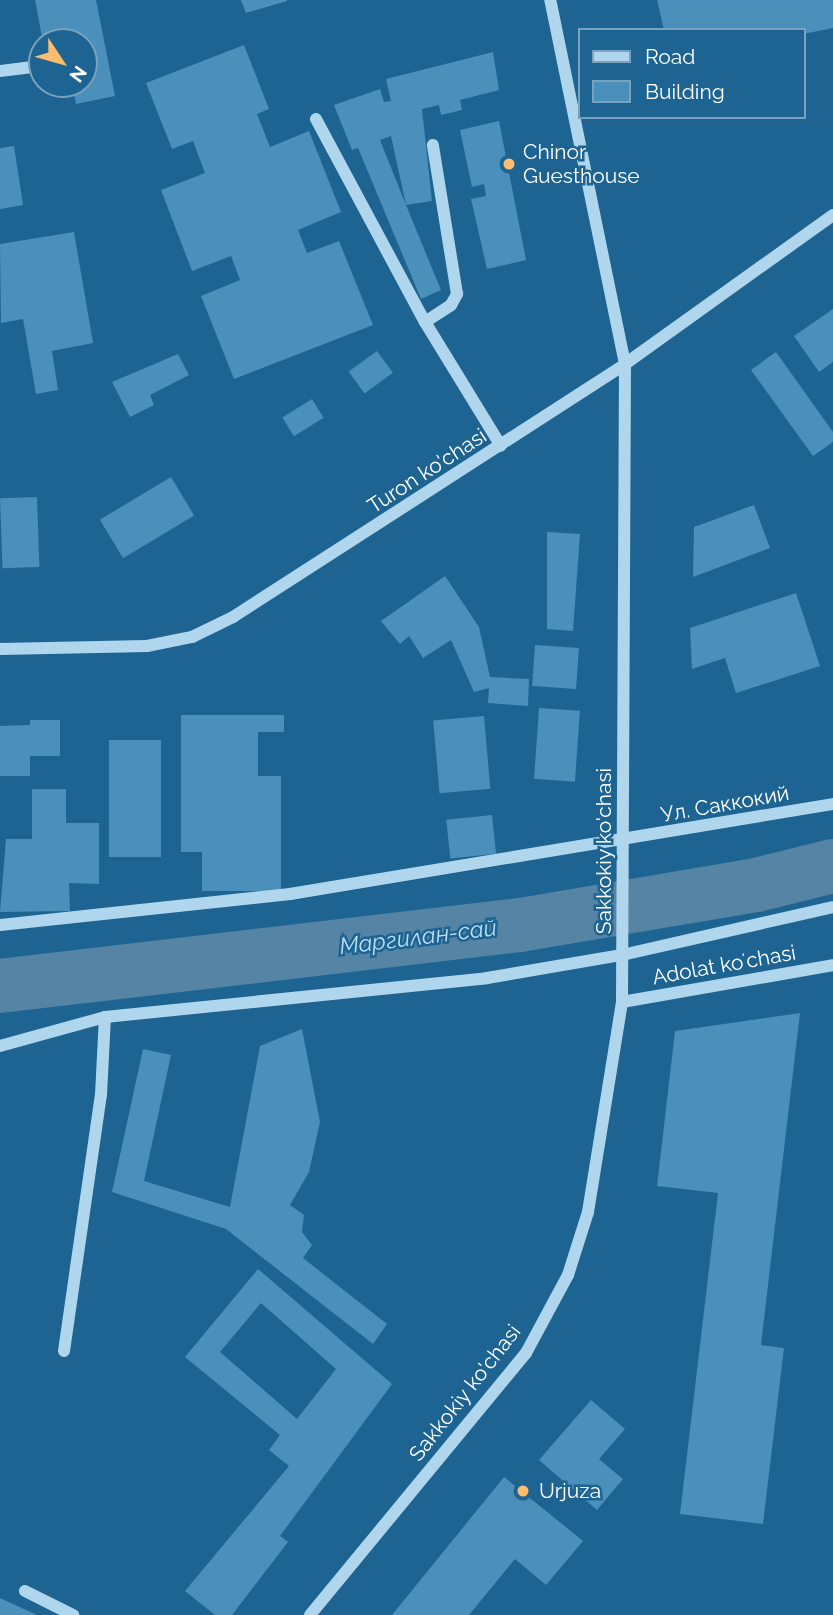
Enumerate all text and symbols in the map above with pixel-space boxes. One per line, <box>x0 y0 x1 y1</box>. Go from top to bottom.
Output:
north arrow <box>28 28 98 98</box>
legend <box>578 28 805 119</box>
text: Road <box>645 44 695 69</box>
text: N <box>65 62 92 86</box>
text: Building <box>645 79 725 104</box>
place label: Chinor Guesthouse <box>523 139 640 189</box>
marker: Chinor Guesthouse <box>501 156 517 172</box>
street label: Turon ko'chasi <box>363 423 491 519</box>
street label: Sakkokiy ko'chasi <box>591 768 617 934</box>
street label: Ул. Саккокий <box>659 780 791 828</box>
water label: Маргилан-сай <box>338 914 498 960</box>
street label: Adolat koʻchasi <box>650 940 798 990</box>
street label: Sakkokiy ko'chasi <box>404 1319 526 1467</box>
place label: Urjuza <box>539 1478 601 1504</box>
marker: Urjuza <box>513 1481 533 1501</box>

